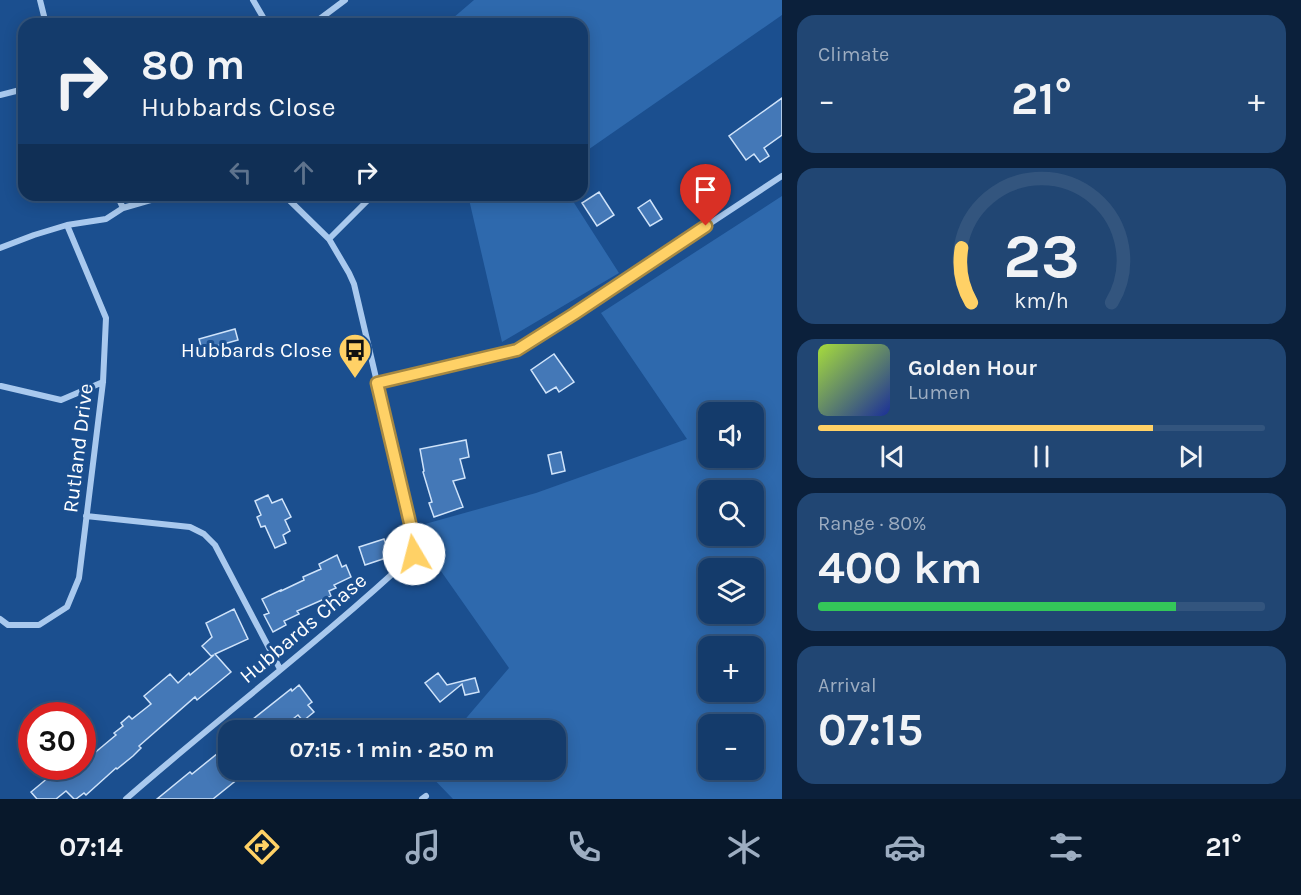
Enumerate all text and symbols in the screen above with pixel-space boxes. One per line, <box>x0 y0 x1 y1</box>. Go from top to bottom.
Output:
text: 80 m <box>141 40 245 90</box>
icon: right <box>42 42 120 120</box>
text: Climate <box>818 43 889 66</box>
text: 21° <box>1011 73 1072 125</box>
text: − <box>818 81 835 119</box>
text: + <box>1248 81 1265 119</box>
text: Hubbards Close <box>141 91 336 123</box>
icon: left <box>224 156 257 189</box>
icon: ahead <box>287 156 320 189</box>
icon: right <box>350 156 383 189</box>
pin <box>680 164 731 226</box>
icon: arrive <box>689 173 722 206</box>
text: 23 <box>1003 220 1080 293</box>
text: km/h <box>1014 289 1069 314</box>
bus stop icon: Hubbards Close <box>337 332 373 379</box>
place label: Hubbards Close <box>181 338 332 362</box>
text: Golden Hour <box>908 355 1037 381</box>
text: Lumen <box>908 381 971 404</box>
street label: Rutland Drive <box>58 382 98 514</box>
map controls <box>698 402 764 780</box>
button: sound <box>698 402 764 468</box>
icon: previous <box>876 440 909 473</box>
icon: pause <box>1025 440 1058 473</box>
icon: next <box>1174 440 1207 473</box>
button: search <box>698 480 764 546</box>
text: Range · 80% <box>818 512 927 535</box>
position arrow <box>382 522 446 586</box>
text: 400 km <box>818 542 982 594</box>
button: layers <box>698 558 764 624</box>
street label: Hubbards Chase <box>235 568 371 688</box>
button: + <box>698 636 764 702</box>
text: Arrival <box>818 674 877 697</box>
speed limit sign: 30 <box>18 702 96 780</box>
text: 07:15 <box>818 704 923 756</box>
button: − <box>698 714 764 780</box>
text: 07:15 · 1 min · 250 m <box>290 737 494 763</box>
icon: directions <box>241 826 283 868</box>
icon: music <box>402 826 444 868</box>
icon: phone <box>563 826 605 868</box>
icon: climate <box>723 826 765 868</box>
icon: car <box>884 826 926 868</box>
icon: filters <box>1045 826 1087 868</box>
text: 07:14 <box>59 831 123 863</box>
text: 21° <box>1205 831 1242 863</box>

